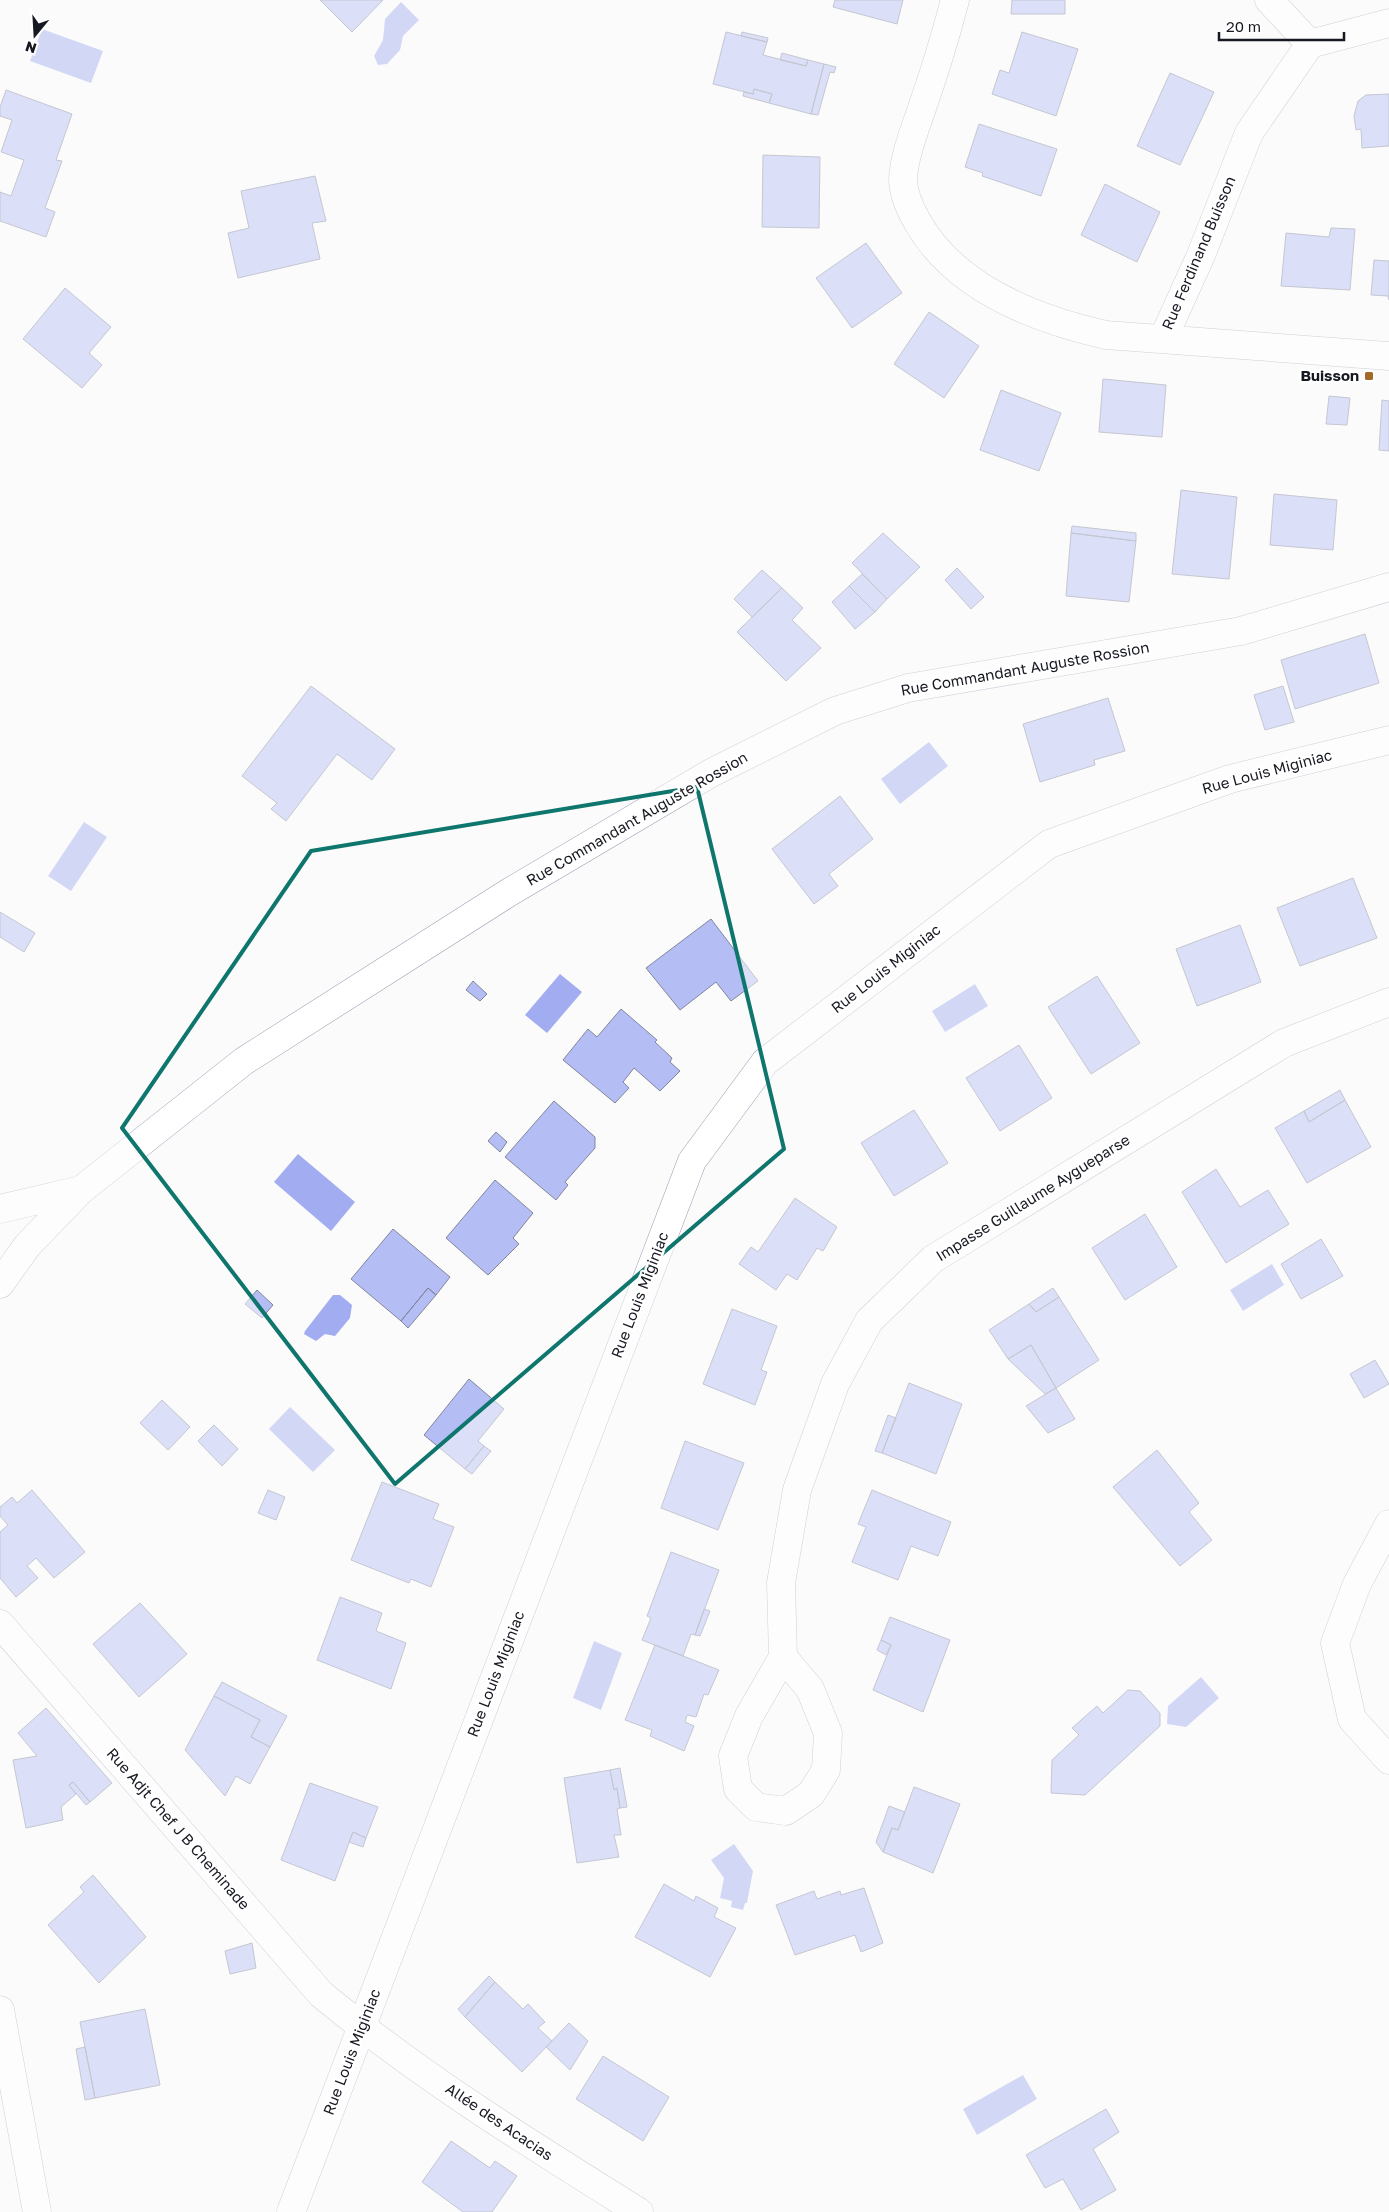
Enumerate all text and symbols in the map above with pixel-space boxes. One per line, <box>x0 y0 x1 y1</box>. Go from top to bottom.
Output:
north arrow <box>10 10 60 60</box>
scale bar <box>1219 10 1344 42</box>
text: 20 m <box>1226 17 1261 35</box>
text: N <box>23 38 39 58</box>
street label: Rue Ferdinand Buisson <box>1158 173 1239 332</box>
place label: Buisson <box>1301 366 1359 384</box>
marker: Buisson <box>1363 370 1375 382</box>
street label: Rue Commandant Auguste Rossion <box>899 637 1151 699</box>
street label: Rue Louis Miginiac <box>1200 745 1334 797</box>
street label: Rue Commandant Auguste Rossion <box>523 747 750 889</box>
street label: Rue Louis Miginiac <box>827 920 944 1016</box>
street label: Impasse Guillaume Aygueparse <box>932 1130 1133 1264</box>
street label: Rue Louis Miginiac <box>607 1229 671 1360</box>
street label: Rue Louis Miginiac <box>463 1608 527 1739</box>
street label: Rue Adjt Chef J B Cheminade <box>104 1744 254 1913</box>
street label: Rue Louis Miginiac <box>319 1986 383 2117</box>
street label: Allée des Acacias <box>443 2079 557 2164</box>

